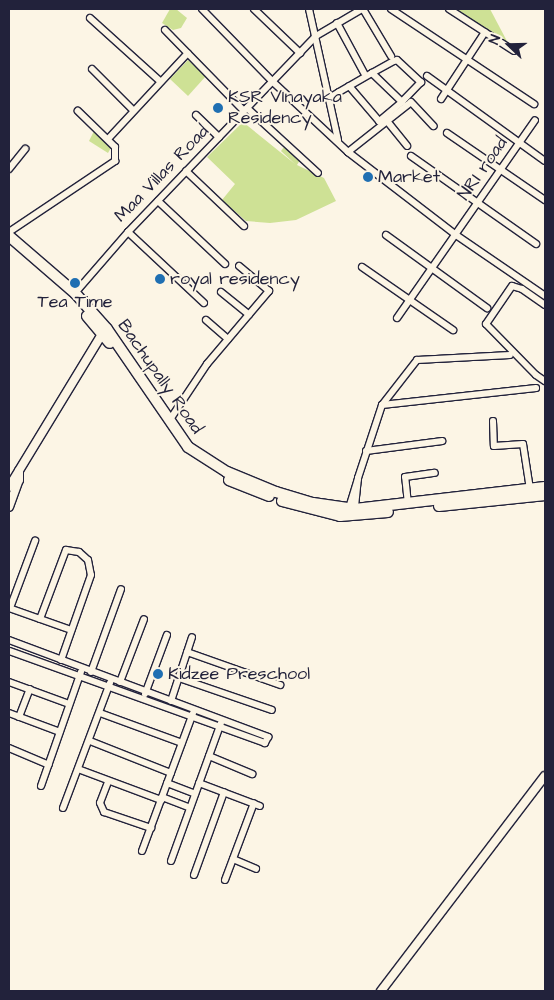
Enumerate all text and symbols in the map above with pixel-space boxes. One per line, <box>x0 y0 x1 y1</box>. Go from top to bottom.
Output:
north arrow <box>484 20 534 70</box>
text: N <box>484 32 506 47</box>
place label: KSR VInayaka Residency <box>228 87 342 130</box>
marker: KSR VInayaka Residency <box>212 102 224 114</box>
street label: Maa Villas Road <box>110 121 214 227</box>
street label: NRI road <box>453 133 513 205</box>
place label: Market <box>378 166 440 188</box>
marker: Market <box>362 171 374 183</box>
place label: royal residency <box>170 268 300 290</box>
marker: royal residency <box>154 273 166 285</box>
marker: Tea Time <box>69 277 81 289</box>
place label: Tea Time <box>37 291 113 313</box>
street label: Bachupally Road <box>113 316 207 438</box>
place label: Kidzee Preschool <box>168 663 310 685</box>
marker: Kidzee Preschool <box>152 668 164 680</box>

